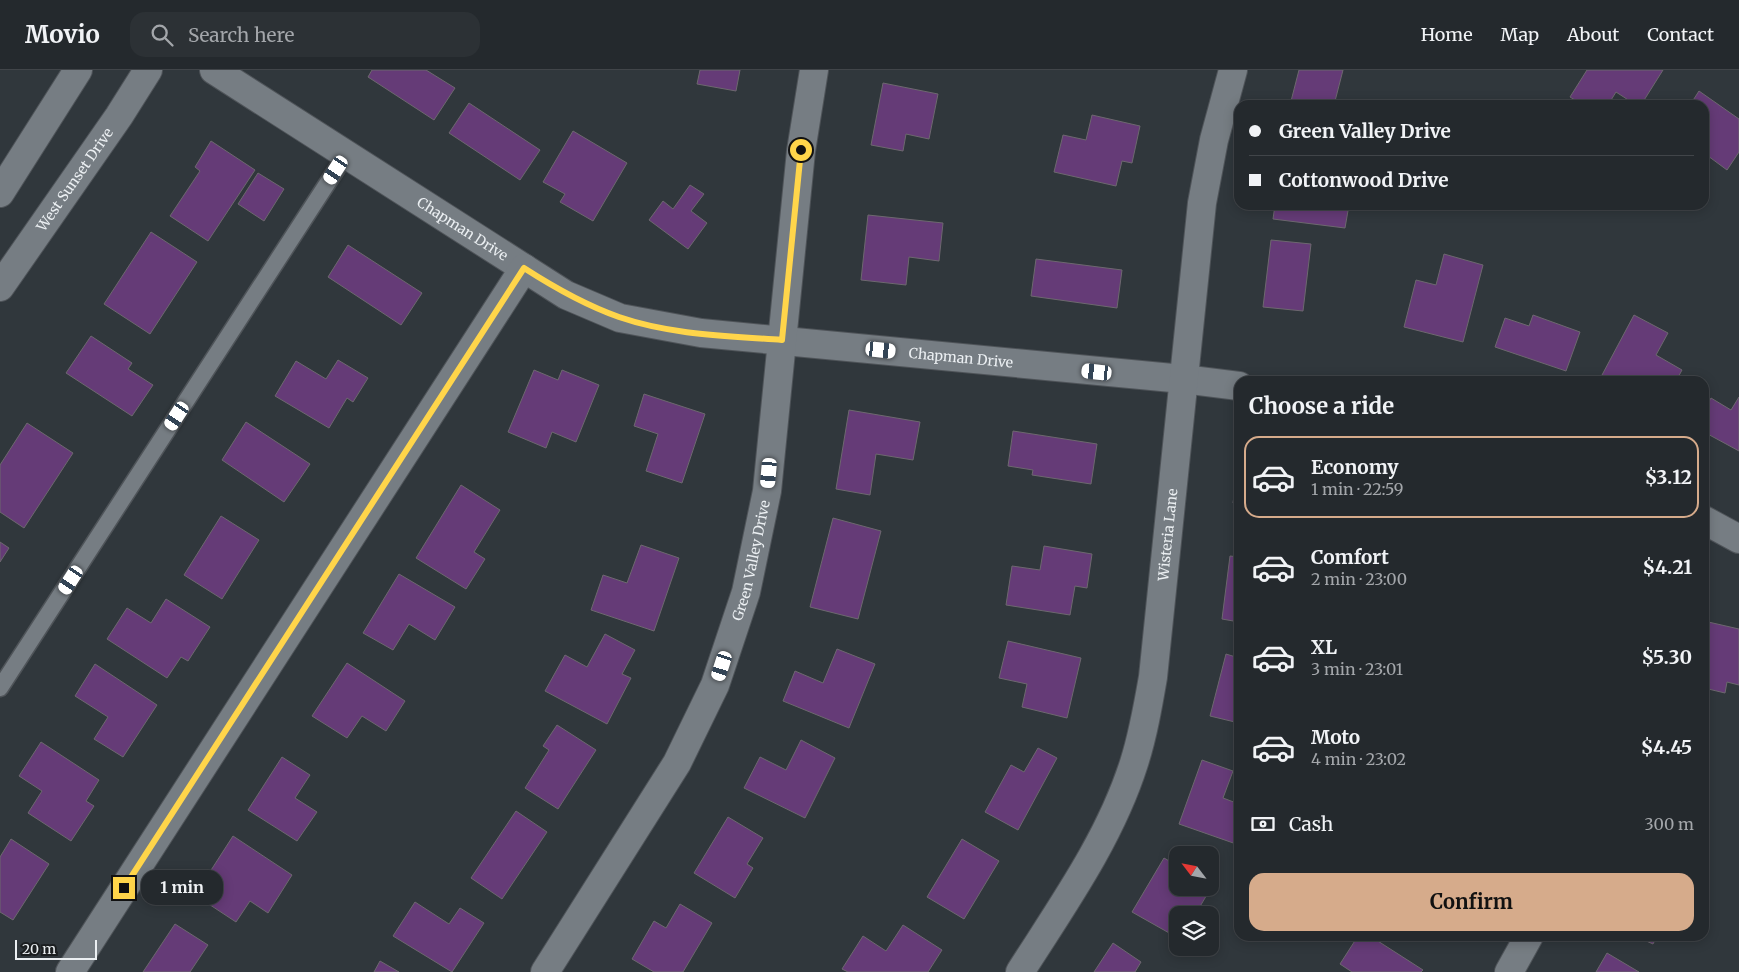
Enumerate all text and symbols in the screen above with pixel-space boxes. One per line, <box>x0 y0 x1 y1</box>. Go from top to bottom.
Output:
search box <box>130 12 480 57</box>
text: Movio <box>25 19 100 50</box>
icon: search <box>148 21 176 49</box>
text: Search here <box>188 23 294 47</box>
text: Home <box>1421 23 1473 46</box>
text: Map <box>1501 23 1539 46</box>
text: About <box>1567 23 1619 46</box>
text: Contact <box>1647 23 1714 46</box>
text: Green Valley Drive <box>1279 119 1451 143</box>
street label: West Sunset Drive <box>32 124 117 236</box>
route start <box>790 139 812 161</box>
car <box>321 153 350 187</box>
text: Cottonwood Drive <box>1279 168 1449 192</box>
street label: Chapman Drive <box>414 193 512 265</box>
car <box>865 341 896 359</box>
street label: Chapman Drive <box>908 344 1014 372</box>
car <box>1081 363 1112 381</box>
text: Choose a ride <box>1249 392 1394 420</box>
car <box>162 399 191 433</box>
icon: car <box>1251 455 1296 500</box>
text: Economy <box>1311 455 1399 479</box>
car <box>760 457 777 489</box>
text: $3.12 <box>1645 465 1692 489</box>
text: 1 min · 22:59 <box>1311 479 1403 499</box>
street label: Wisteria Lane <box>1154 488 1181 583</box>
street label: Green Valley Drive <box>728 498 774 623</box>
icon: car <box>1251 545 1296 590</box>
text: Comfort <box>1311 545 1389 569</box>
text: $4.21 <box>1642 555 1692 579</box>
car <box>56 563 85 597</box>
text: 2 min · 23:00 <box>1311 569 1407 589</box>
icon: car <box>1251 635 1296 680</box>
text: XL <box>1311 635 1337 659</box>
text: $5.30 <box>1641 645 1692 669</box>
car <box>710 649 733 683</box>
text: 3 min · 23:01 <box>1311 659 1403 679</box>
icon: car <box>1251 725 1296 770</box>
text: Moto <box>1311 725 1360 749</box>
text: $4.45 <box>1641 735 1692 759</box>
text: 4 min · 23:02 <box>1311 749 1406 769</box>
icon: cash <box>1249 810 1277 838</box>
text: Cash <box>1289 812 1333 836</box>
text: 300 m <box>1645 814 1694 834</box>
north arrow <box>1169 846 1219 896</box>
map controls <box>1169 846 1219 956</box>
callout: 1 min <box>142 870 224 906</box>
button: Confirm <box>1249 873 1694 931</box>
route end <box>113 877 135 899</box>
text: 1 min <box>160 877 204 897</box>
button: layers <box>1169 906 1219 956</box>
scale bar <box>15 937 98 960</box>
text: 20 m <box>22 940 56 958</box>

